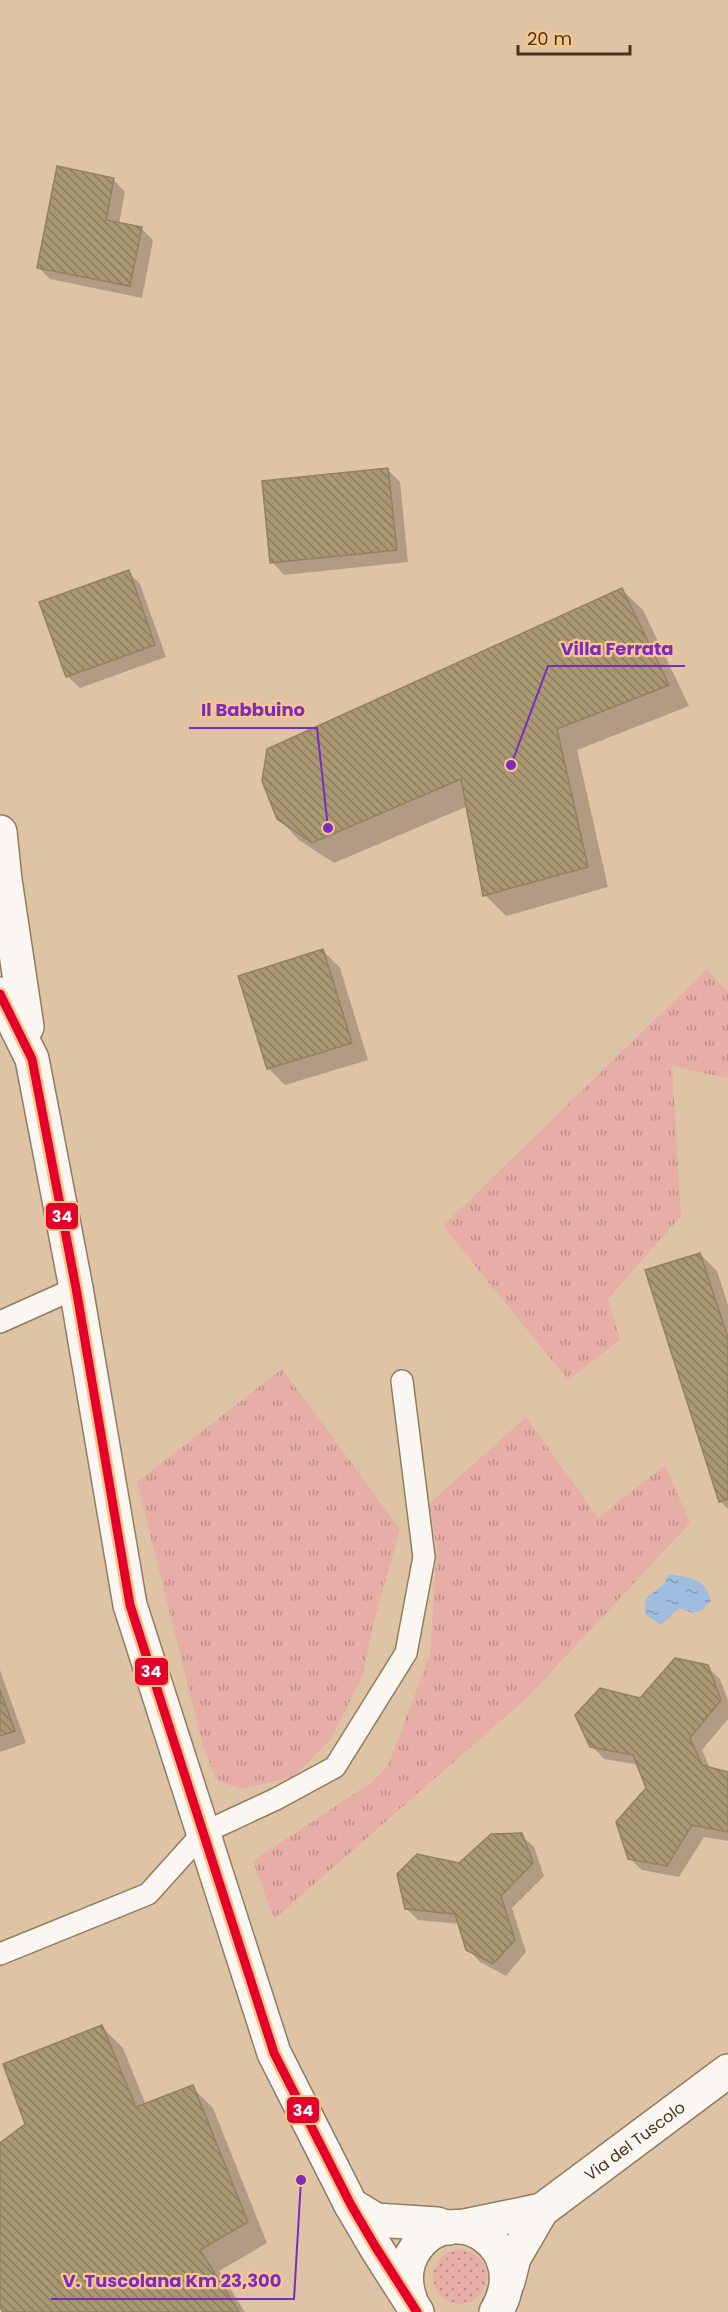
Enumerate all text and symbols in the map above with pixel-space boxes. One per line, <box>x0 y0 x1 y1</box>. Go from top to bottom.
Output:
scale bar <box>518 18 630 56</box>
text: 20 m <box>527 26 572 51</box>
callout: Villa Ferrata <box>548 630 685 666</box>
text: Villa Ferrata <box>560 636 674 661</box>
callout: Il Babbuino <box>189 692 317 728</box>
text: Il Babbuino <box>201 697 305 722</box>
line badge: 34 <box>45 1202 79 1230</box>
text: 34 <box>52 1205 72 1228</box>
line badge: 34 <box>134 1657 169 1686</box>
text: 34 <box>141 1660 161 1683</box>
line badge: 34 <box>286 2096 320 2124</box>
street label: Via del Tuscolo <box>580 2096 690 2186</box>
text: 34 <box>293 2099 313 2122</box>
callout: V. Tuscolana Km 23,300 <box>51 2263 294 2299</box>
text: V. Tuscolana Km 23,300 <box>62 2268 282 2293</box>

